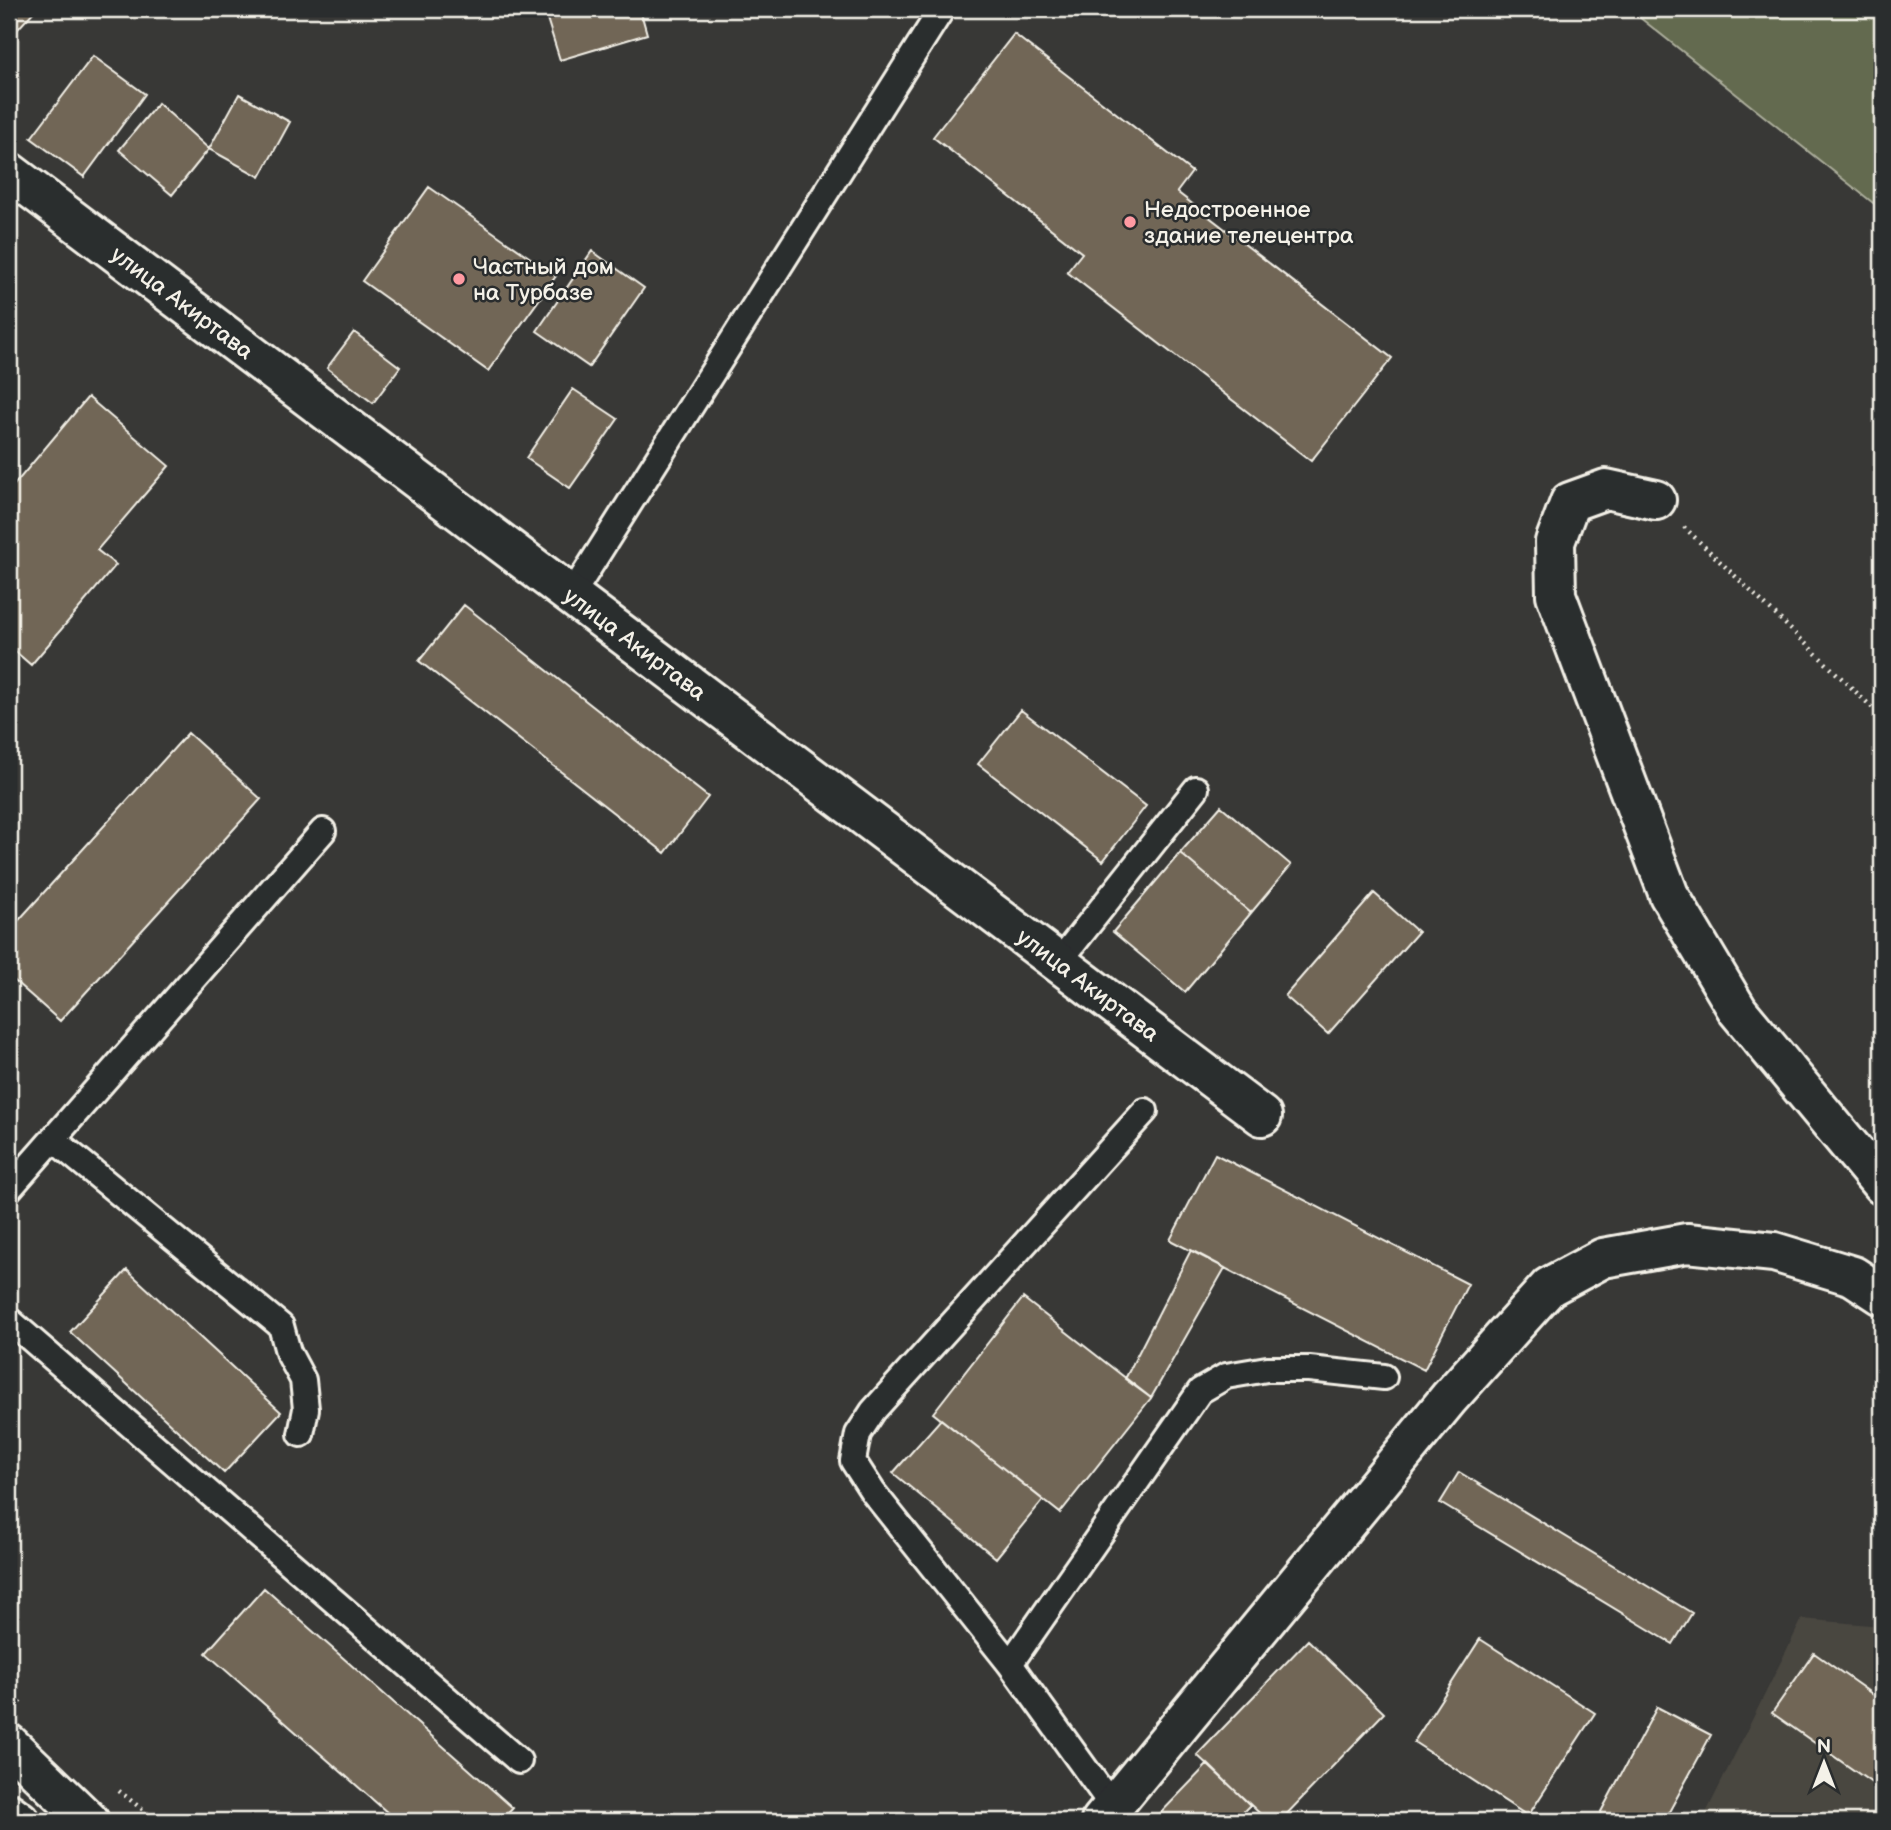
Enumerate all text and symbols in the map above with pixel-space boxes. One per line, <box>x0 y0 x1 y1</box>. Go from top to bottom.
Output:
place label: Недостроенное здание телецентра <box>1144 196 1354 250</box>
marker: Недостроенное здание телецентра <box>1122 214 1138 230</box>
street label: улица Акиртава <box>105 241 259 366</box>
place label: Частный дом на Турбазе <box>473 253 614 307</box>
marker: Частный дом на Турбазе <box>451 271 467 287</box>
street label: улица Акиртава <box>558 582 712 707</box>
street label: улица Акиртава <box>1011 923 1164 1049</box>
north arrow <box>1790 1728 1860 1798</box>
text: N <box>1817 1736 1831 1759</box>

